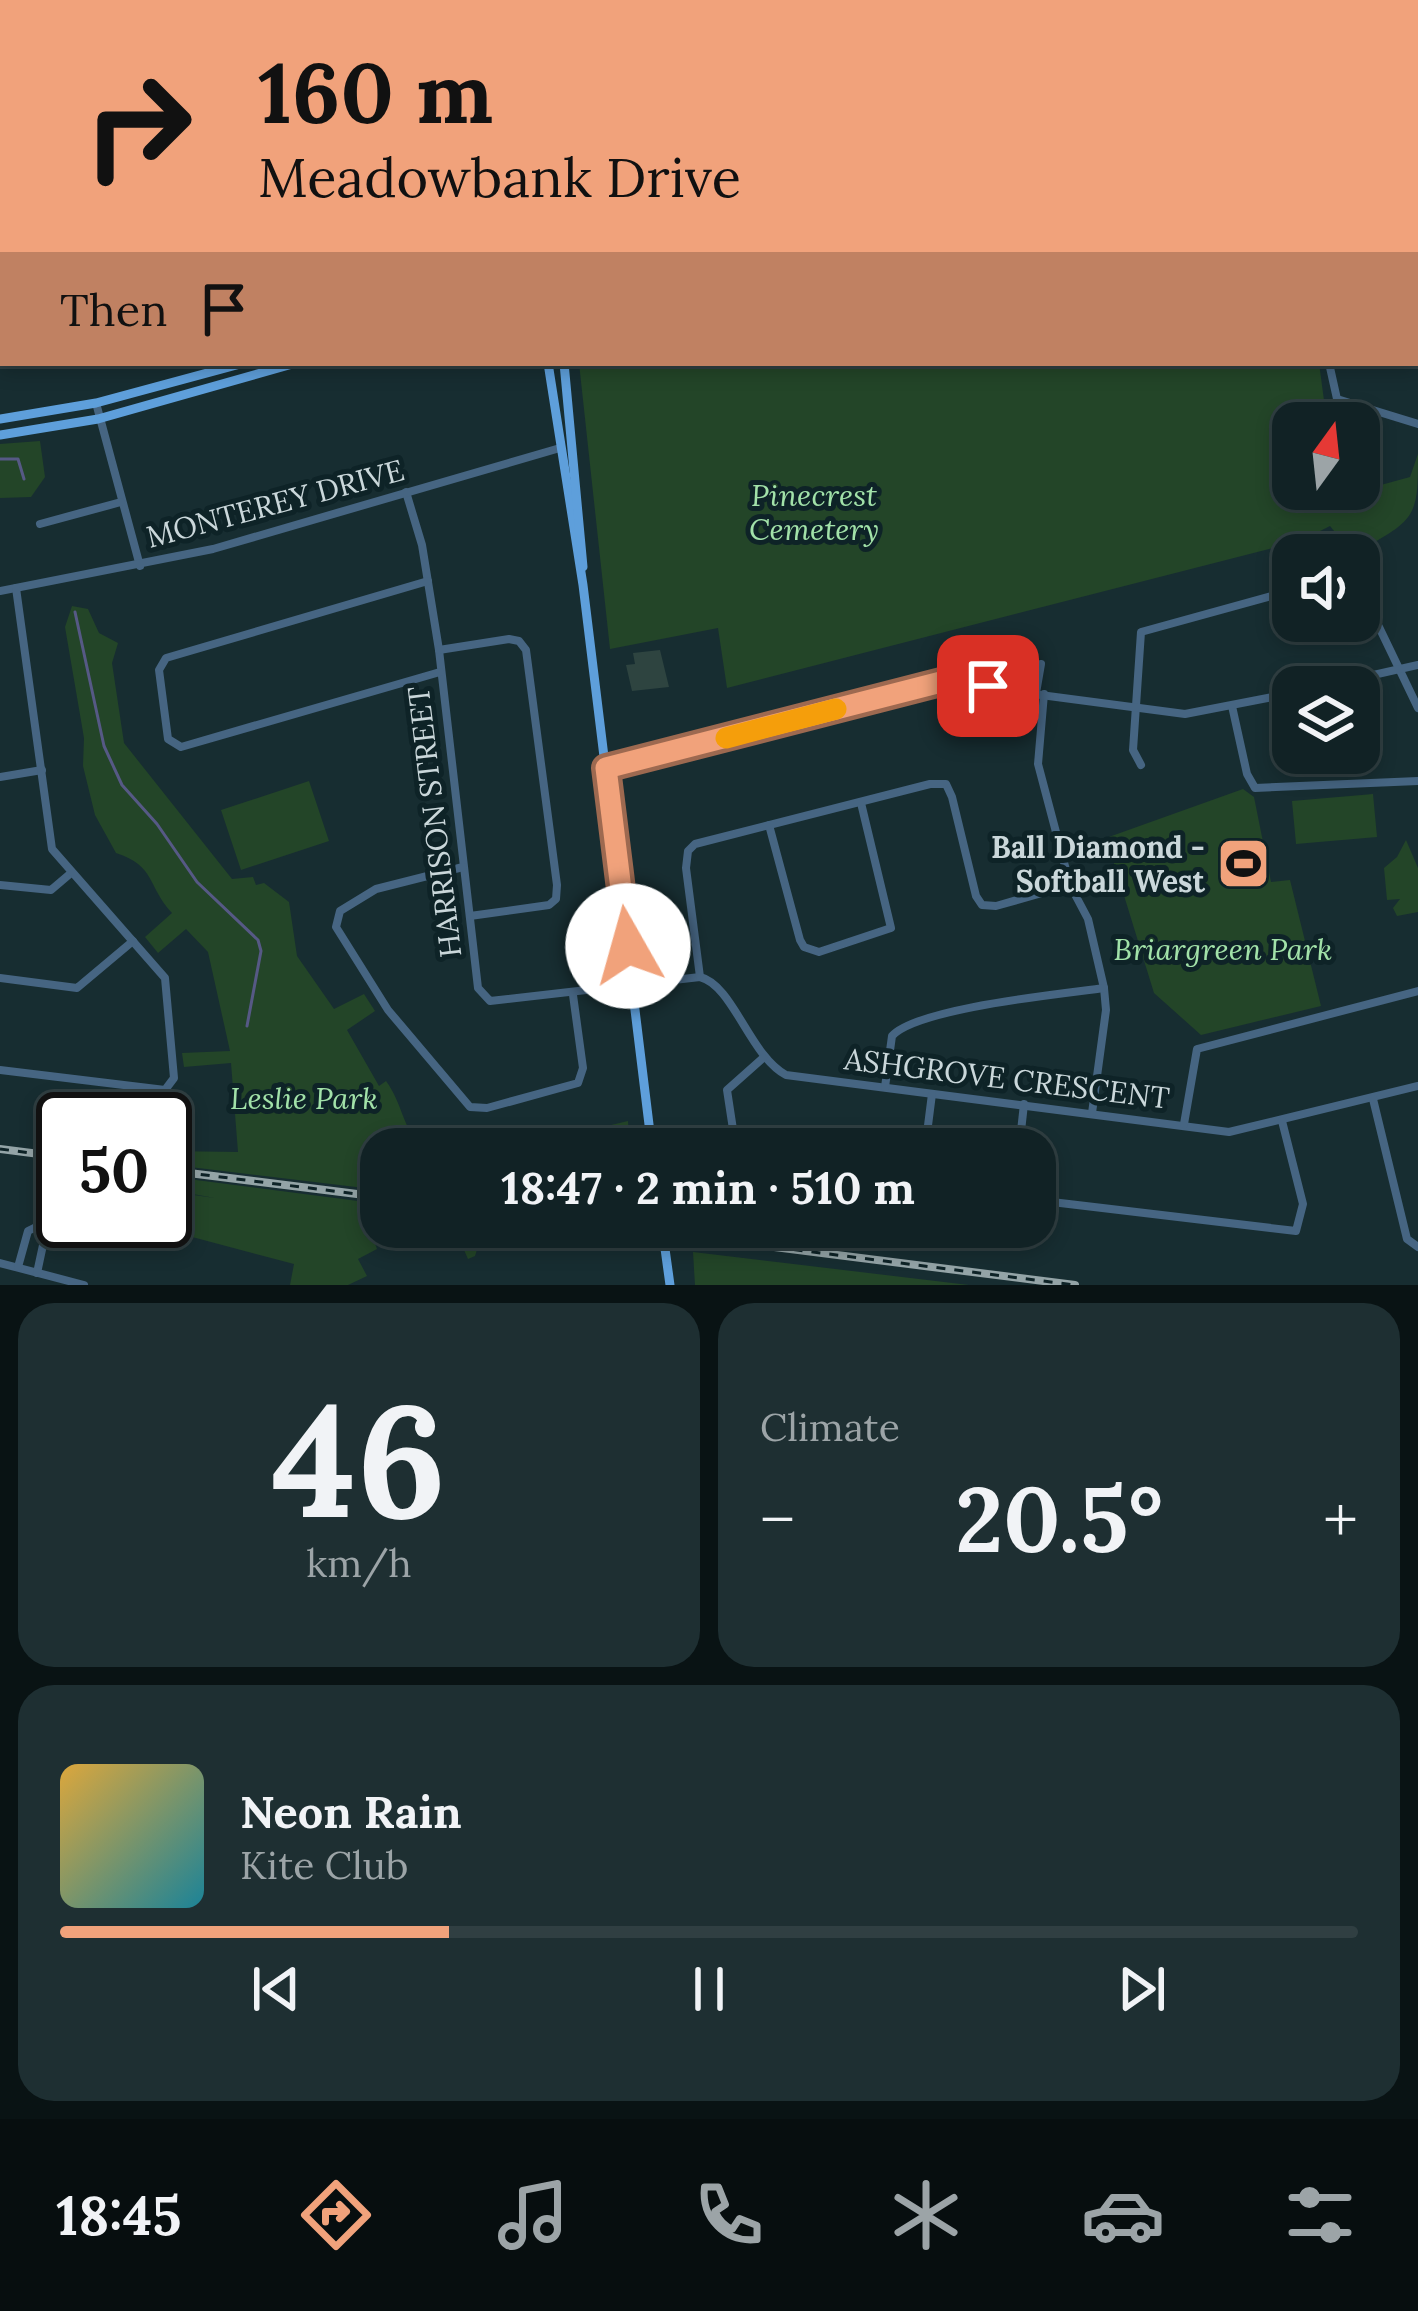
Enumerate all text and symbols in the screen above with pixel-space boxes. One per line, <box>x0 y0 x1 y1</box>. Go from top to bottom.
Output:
text: 160 m <box>258 38 493 146</box>
icon: right <box>60 48 216 204</box>
text: Meadowbank Drive <box>258 143 741 212</box>
icon: arrive <box>191 276 257 342</box>
text: Then <box>60 281 167 338</box>
north arrow <box>1272 402 1380 510</box>
map controls <box>1272 402 1380 774</box>
street label: MONTEREY DRIVE <box>142 450 408 556</box>
park label: Pinecrest Cemetery <box>749 476 879 548</box>
button: sound <box>1272 534 1380 642</box>
pin <box>937 635 1039 737</box>
icon: arrive <box>955 653 1021 719</box>
button: layers <box>1272 666 1380 774</box>
street label: HARRISON STREET <box>399 684 469 960</box>
place label: Ball Diamond - Softball West <box>991 828 1206 900</box>
sports icon: Ball Diamond - Softball West <box>1216 836 1272 892</box>
position arrow <box>565 883 691 1009</box>
park label: Briargreen Park <box>1114 930 1332 968</box>
street label: ASHGROVE CRESCENT <box>841 1039 1172 1117</box>
park label: Leslie Park <box>230 1079 378 1117</box>
speed limit sign: 50 <box>36 1092 192 1248</box>
text: 18:47 · 2 min · 510 m <box>501 1159 915 1216</box>
text: 46 <box>271 1360 447 1560</box>
text: Climate <box>760 1402 900 1452</box>
text: 20.5° <box>955 1461 1163 1577</box>
text: − <box>760 1477 795 1561</box>
text: + <box>1323 1477 1358 1561</box>
text: km/h <box>306 1538 412 1588</box>
text: Neon Rain <box>240 1783 462 1840</box>
text: Kite Club <box>240 1840 409 1890</box>
icon: previous <box>243 1956 309 2022</box>
icon: pause <box>676 1956 742 2022</box>
icon: next <box>1109 1956 1175 2022</box>
icon: directions <box>294 2173 378 2257</box>
icon: music <box>491 2173 575 2257</box>
icon: phone <box>687 2173 771 2257</box>
icon: climate <box>884 2173 968 2257</box>
icon: car <box>1081 2173 1165 2257</box>
icon: filters <box>1278 2173 1362 2257</box>
text: 18:45 <box>56 2181 181 2250</box>

